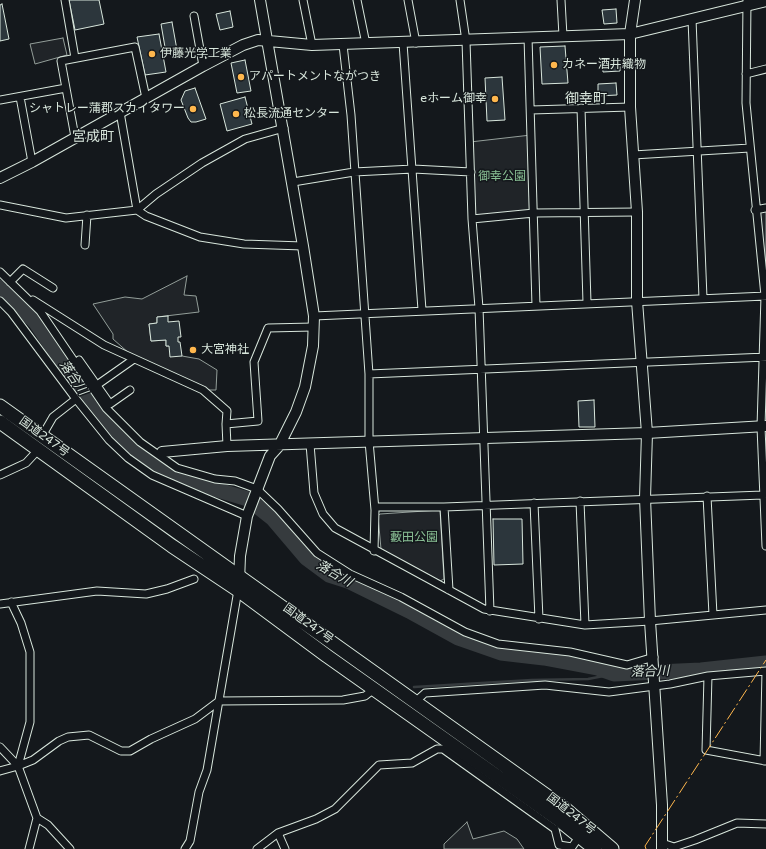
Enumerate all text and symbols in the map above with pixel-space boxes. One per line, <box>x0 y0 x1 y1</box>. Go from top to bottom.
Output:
place label: 伊藤光学工業 <box>160 47 232 61</box>
marker: 伊藤光学工業 <box>147 49 157 59</box>
place label: カネー酒井織物 <box>562 58 646 72</box>
marker: カネー酒井織物 <box>549 60 559 70</box>
place label: アパートメントながつき <box>249 70 381 84</box>
marker: アパートメントながつき <box>236 72 246 82</box>
district label: 御幸町 <box>565 91 607 107</box>
place label: eホーム御幸 <box>420 92 487 106</box>
marker: eホーム御幸 <box>490 94 500 104</box>
place label: シャトレー蒲郡スカイタワー <box>29 102 185 116</box>
marker: シャトレー蒲郡スカイタワー <box>188 104 198 114</box>
place label: 松長流通センター <box>244 107 340 121</box>
marker: 松長流通センター <box>231 109 241 119</box>
district label: 宮成町 <box>72 129 114 145</box>
park label: 御幸公園 <box>478 170 526 184</box>
place label: 大宮神社 <box>201 343 249 357</box>
marker: 大宮神社 <box>188 345 198 355</box>
water label: 落合川 <box>56 357 90 399</box>
street label: 国道247号 <box>16 414 72 460</box>
park label: 藪田公園 <box>390 531 438 545</box>
water label: 落合川 <box>313 557 355 591</box>
street label: 国道247号 <box>280 601 336 647</box>
water label: 落合川 <box>630 664 670 680</box>
street label: 国道247号 <box>543 790 599 838</box>

